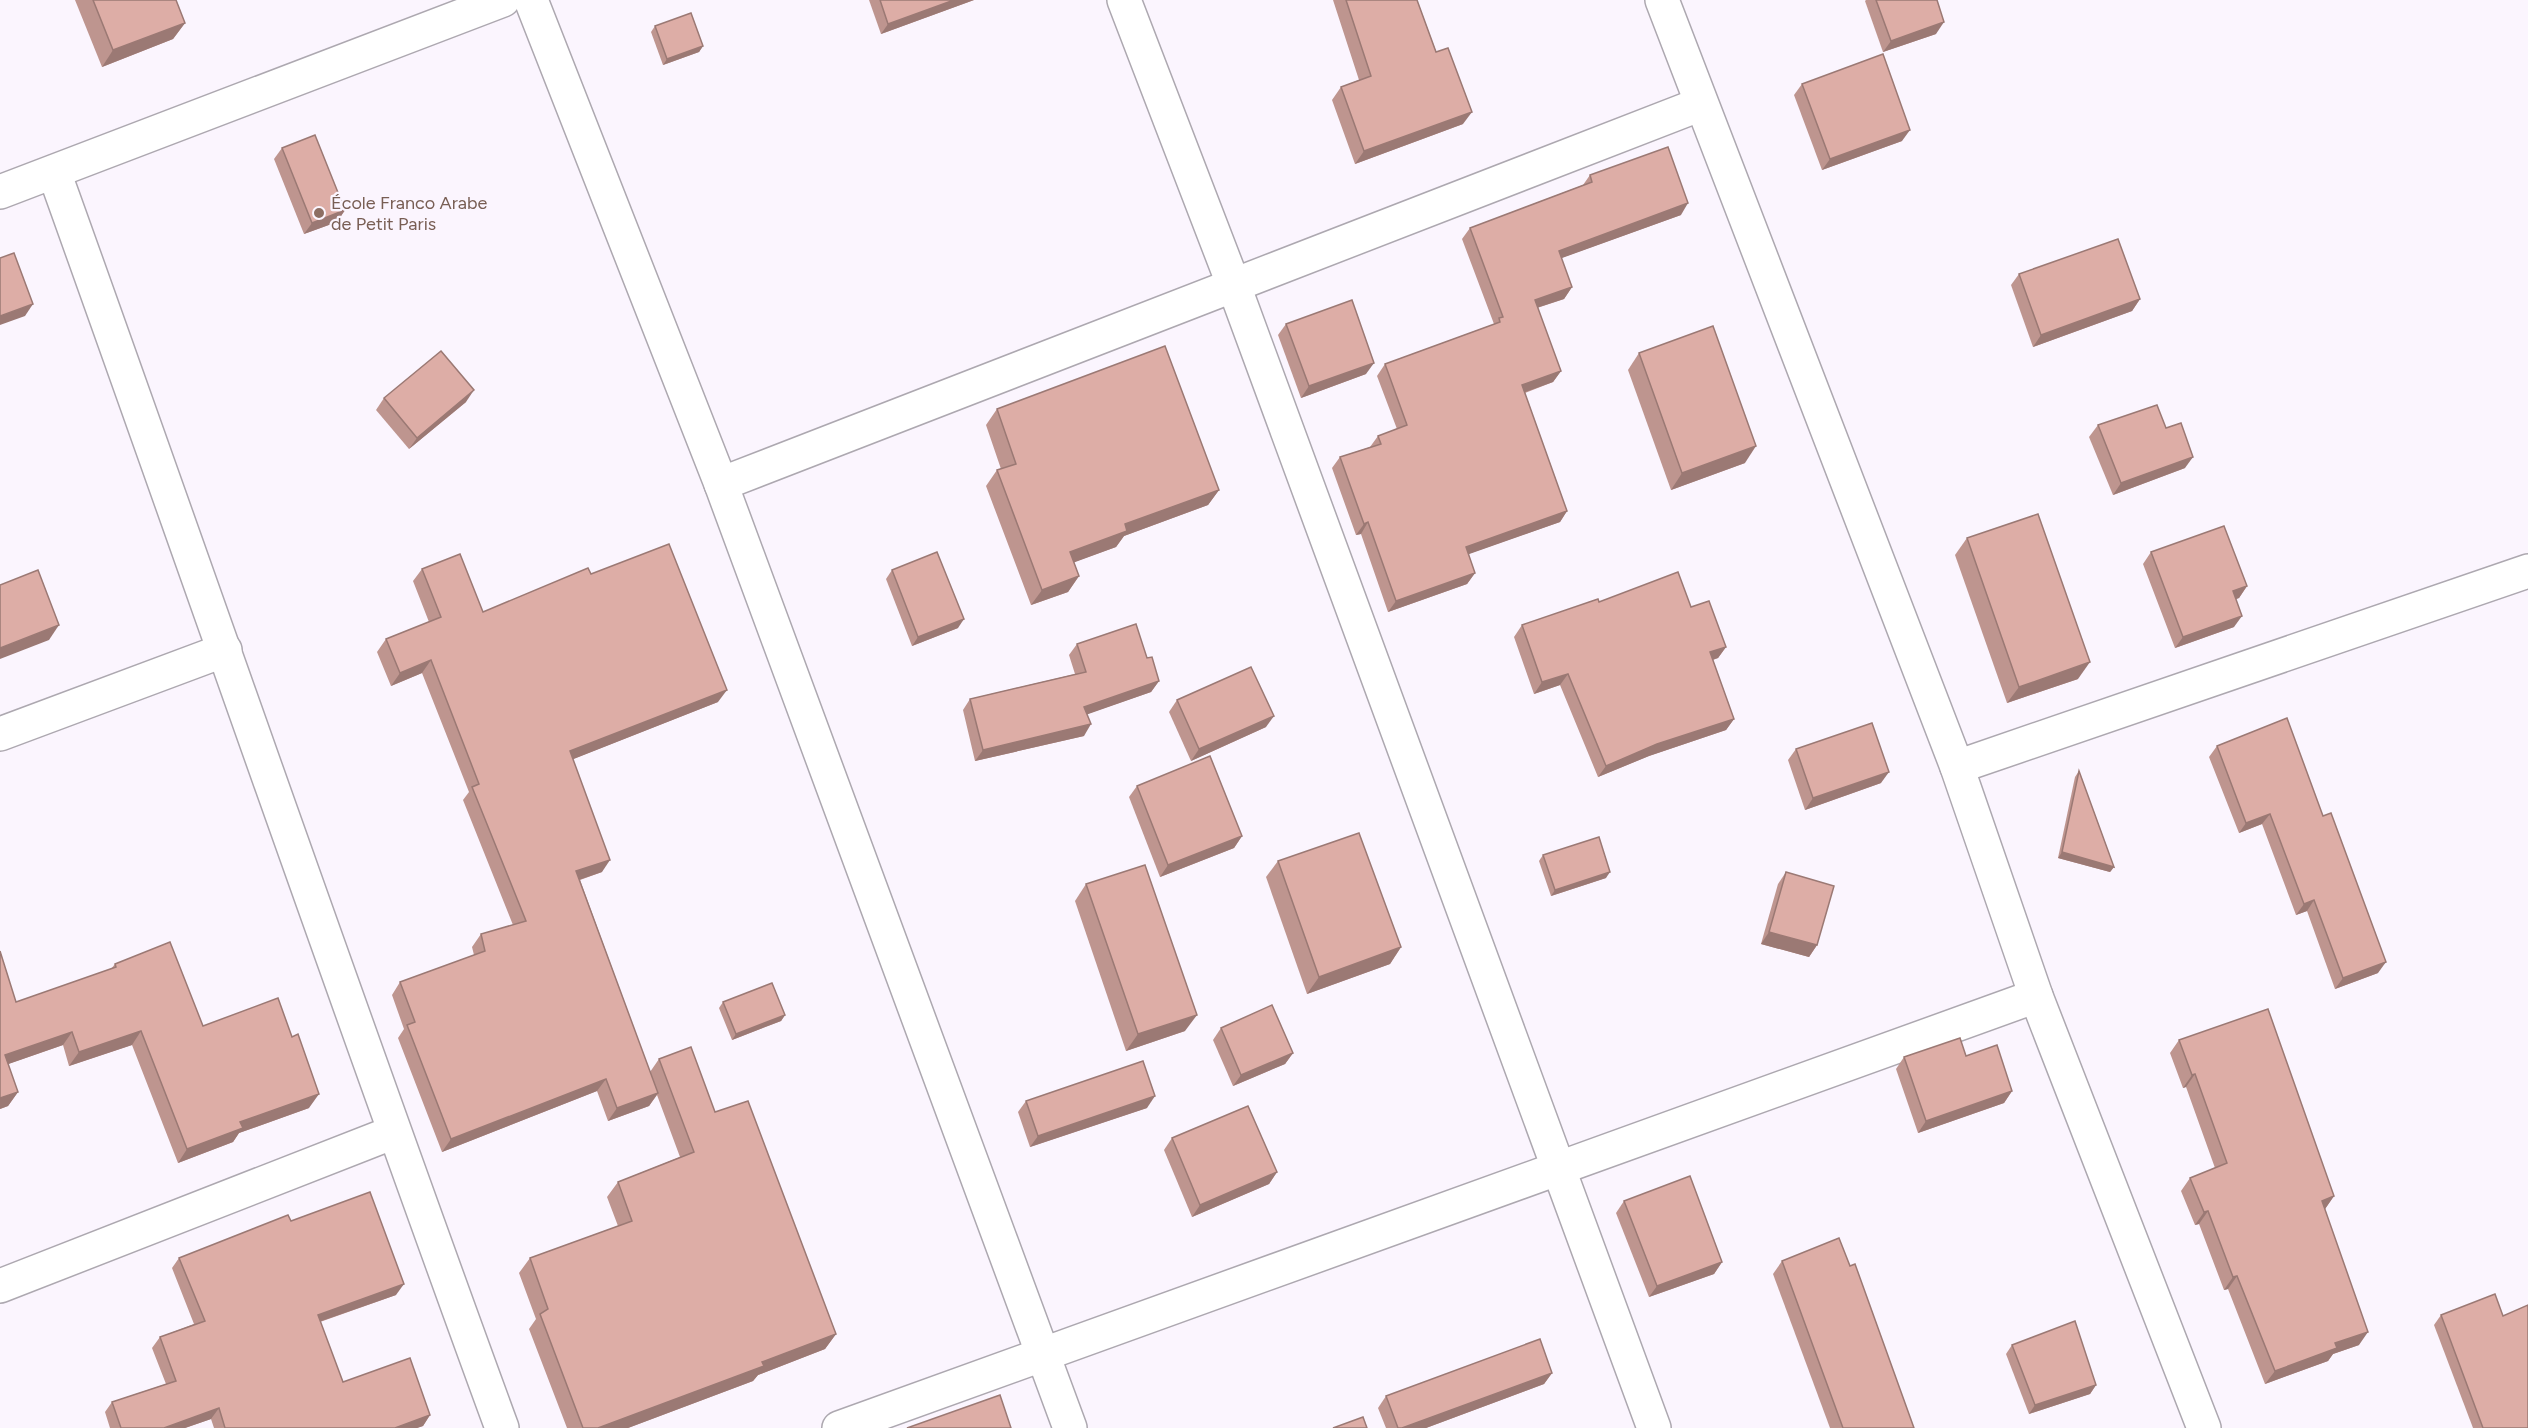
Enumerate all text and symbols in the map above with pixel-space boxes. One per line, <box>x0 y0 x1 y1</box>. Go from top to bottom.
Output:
place label: École Franco Arabe de Petit Paris <box>331 192 488 235</box>
marker: École Franco Arabe de Petit Paris <box>312 206 326 220</box>

